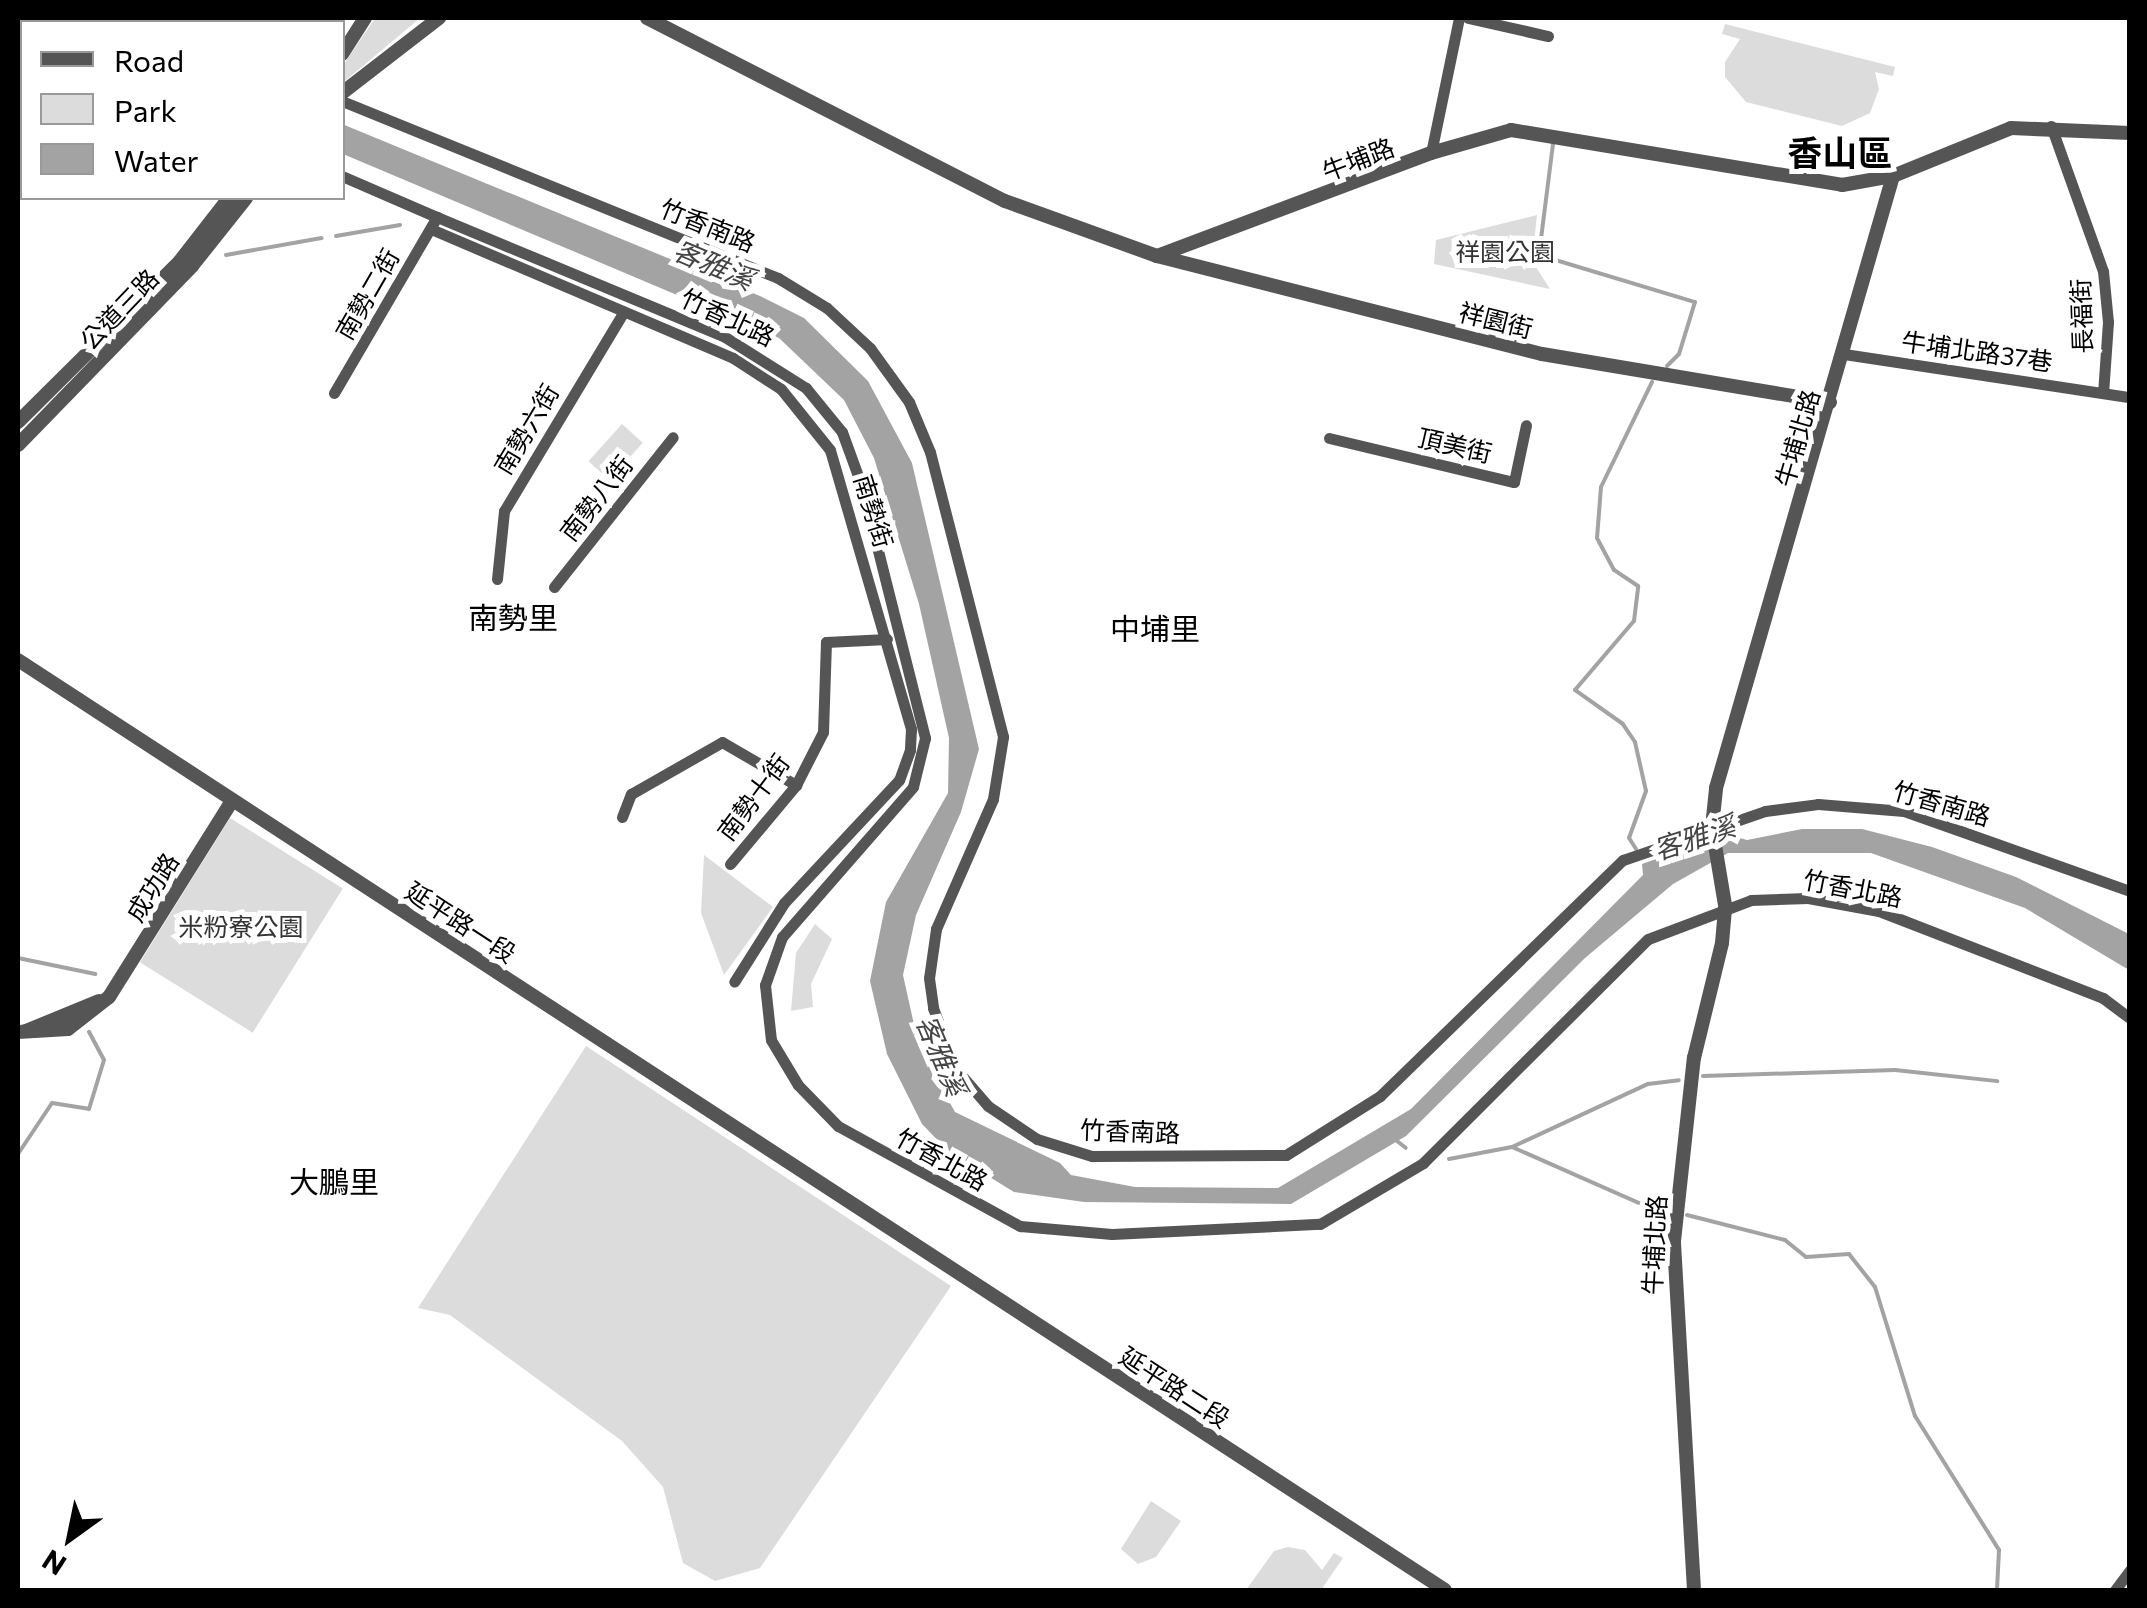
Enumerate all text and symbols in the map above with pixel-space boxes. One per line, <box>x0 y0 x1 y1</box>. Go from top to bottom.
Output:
legend <box>20 20 345 200</box>
text: Road <box>114 41 184 78</box>
text: Park <box>114 91 177 128</box>
district label: 香山區 <box>1788 131 1892 173</box>
street label: 牛埔路 <box>1318 132 1398 186</box>
text: Water <box>114 141 199 178</box>
street label: 竹香南路 <box>656 192 760 258</box>
water label: 客雅溪 <box>669 232 759 296</box>
park label: 祥園公園 <box>1455 236 1555 266</box>
street label: 南勢二街 <box>329 243 405 345</box>
street label: 公道三路 <box>73 263 165 355</box>
street label: 長福街 <box>2065 278 2097 354</box>
street label: 竹香北路 <box>676 282 780 352</box>
street label: 祥園街 <box>1456 296 1536 344</box>
street label: 牛埔北路37巷 <box>1899 326 2055 376</box>
street label: 南勢六街 <box>487 378 565 480</box>
street label: 牛埔北路 <box>1769 386 1825 490</box>
street label: 頂美街 <box>1415 422 1495 468</box>
street label: 南勢八街 <box>553 449 639 547</box>
street label: 南勢街 <box>849 471 899 551</box>
district label: 南勢里 <box>468 599 558 635</box>
district label: 中埔里 <box>1110 610 1200 646</box>
street label: 南勢十街 <box>711 748 795 846</box>
street label: 竹香南路 <box>1890 775 1994 831</box>
water label: 客雅溪 <box>1649 808 1739 866</box>
street label: 成功路 <box>119 847 185 927</box>
street label: 竹香北路 <box>1801 864 1905 912</box>
street label: 延平路一段 <box>400 875 522 969</box>
park label: 米粉寮公園 <box>179 911 303 941</box>
water label: 客雅溪 <box>910 1010 974 1100</box>
street label: 竹香南路 <box>1080 1114 1180 1148</box>
street label: 竹香北路 <box>891 1122 993 1196</box>
district label: 大鵬里 <box>289 1163 379 1199</box>
street label: 牛埔北路 <box>1636 1194 1672 1296</box>
street label: 延平路二段 <box>1114 1340 1236 1434</box>
north arrow <box>20 1488 120 1588</box>
text: N <box>36 1543 72 1583</box>

